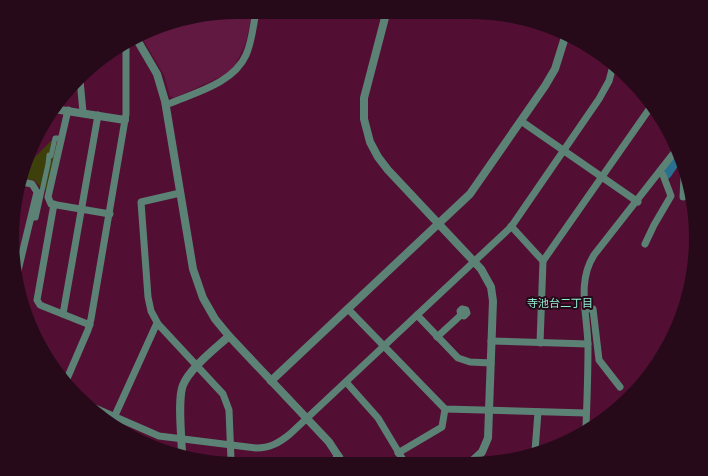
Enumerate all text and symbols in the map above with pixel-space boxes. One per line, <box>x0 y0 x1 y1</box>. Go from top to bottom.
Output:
district label: 寺池台二丁目 <box>527 297 593 310</box>

